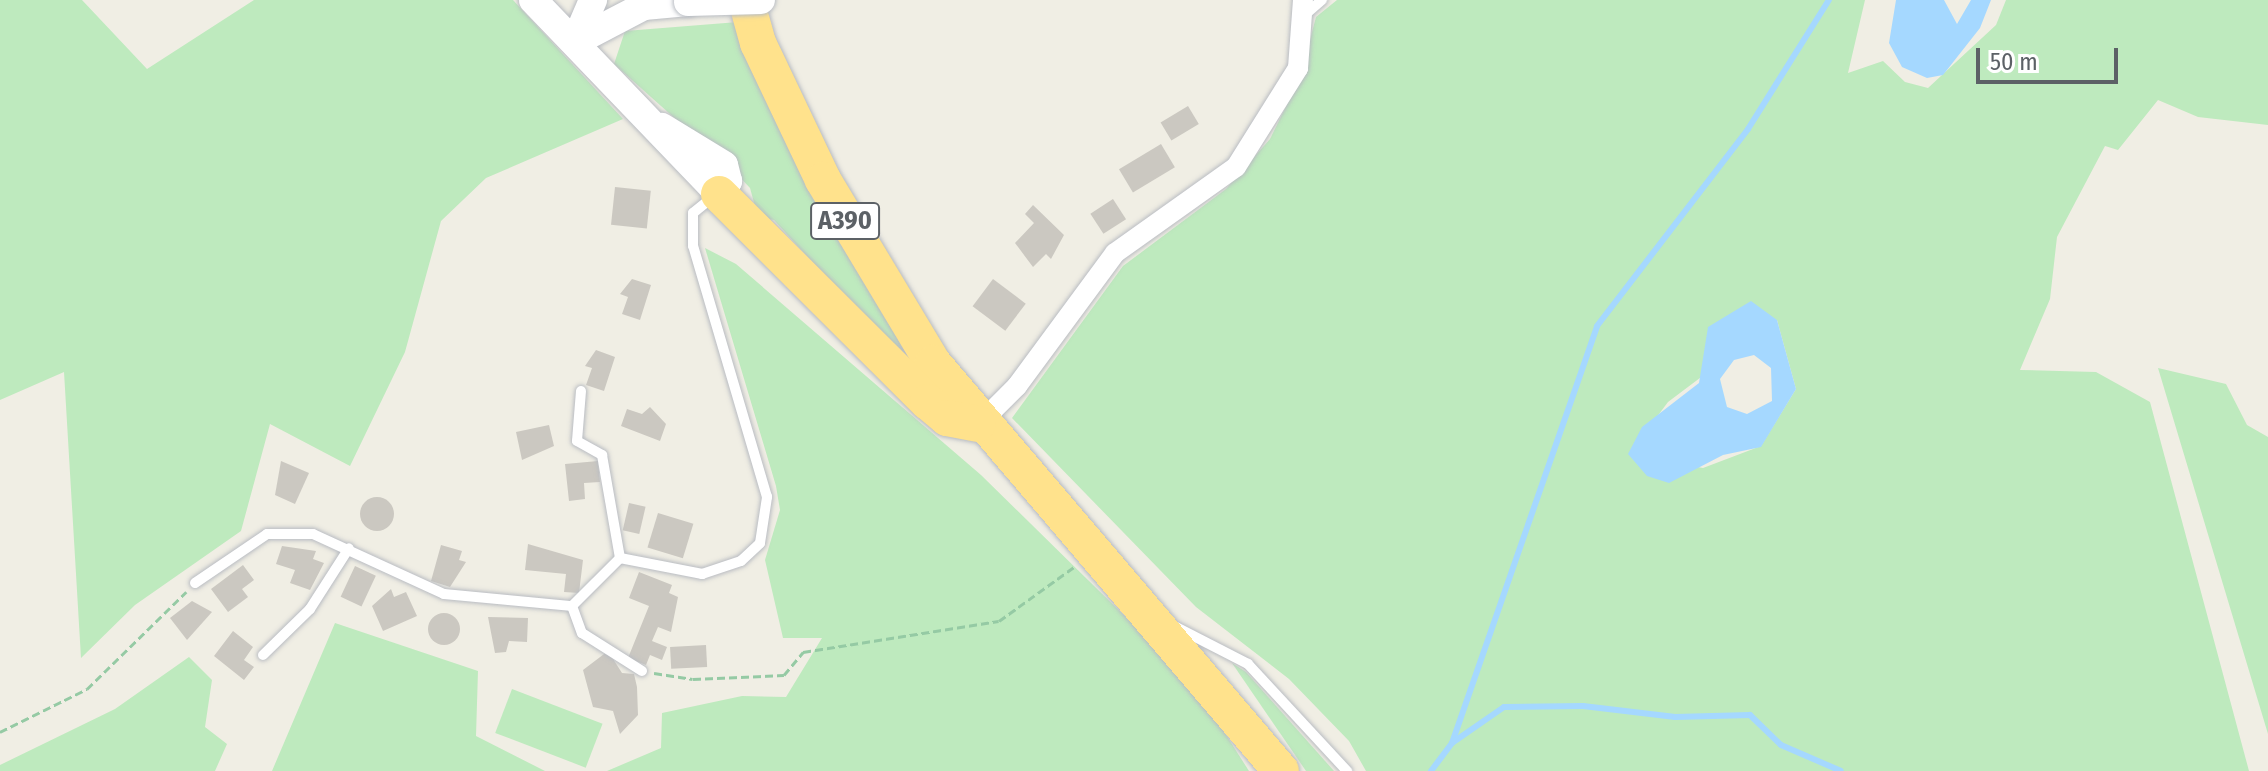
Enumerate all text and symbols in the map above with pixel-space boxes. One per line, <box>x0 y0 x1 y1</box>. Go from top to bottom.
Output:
scale bar <box>1980 32 2122 82</box>
text: 50 m <box>1990 48 2038 76</box>
road number: A390 <box>809 199 881 243</box>

